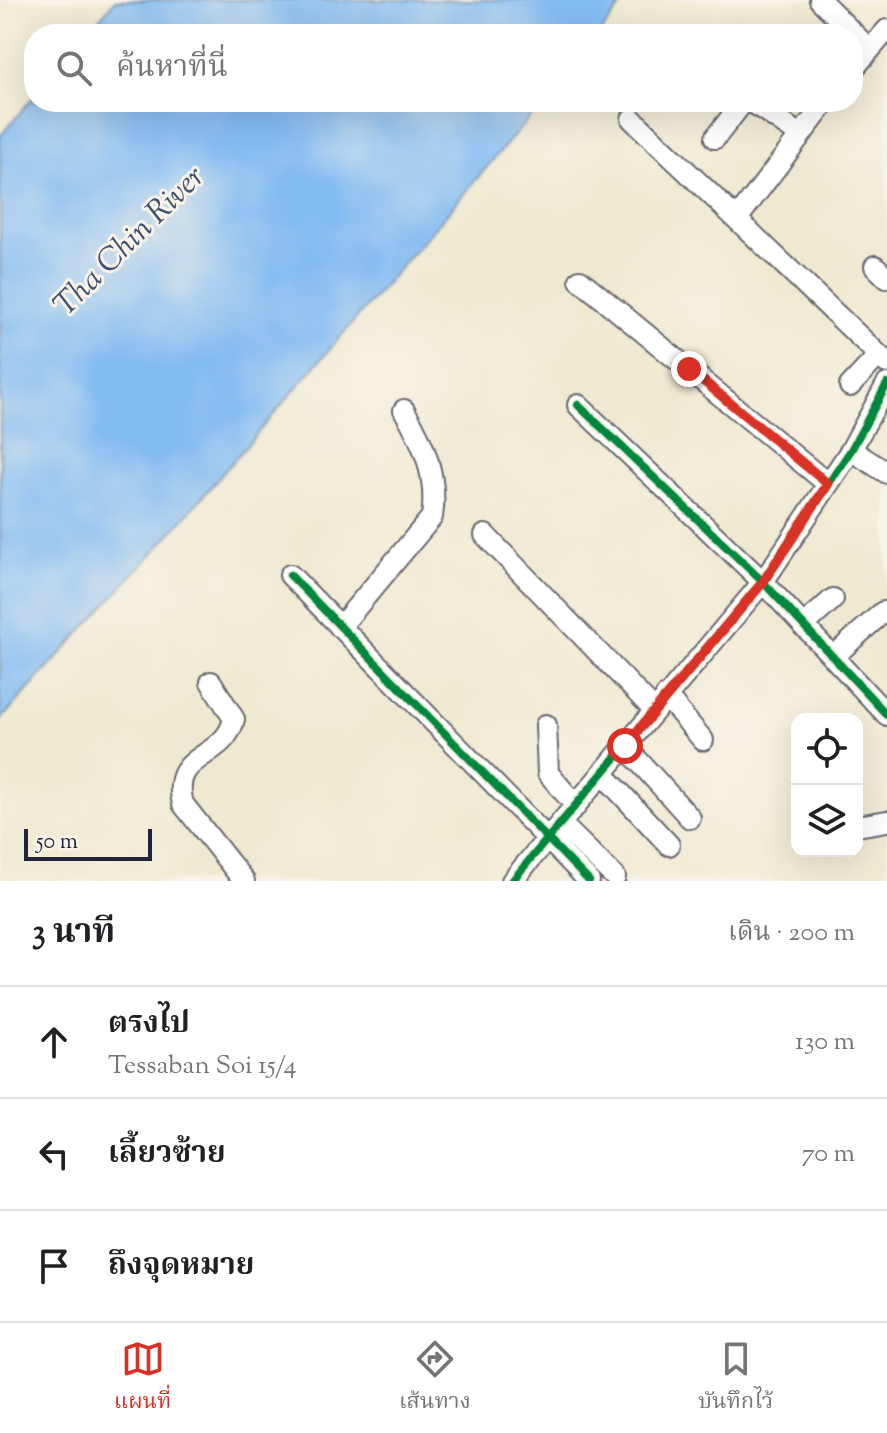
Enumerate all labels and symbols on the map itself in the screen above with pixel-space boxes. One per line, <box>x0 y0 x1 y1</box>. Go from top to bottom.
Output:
water label: Tha Chin River <box>44 156 216 328</box>
route end <box>671 351 707 387</box>
route start <box>607 728 643 764</box>
scale bar <box>24 825 152 861</box>

